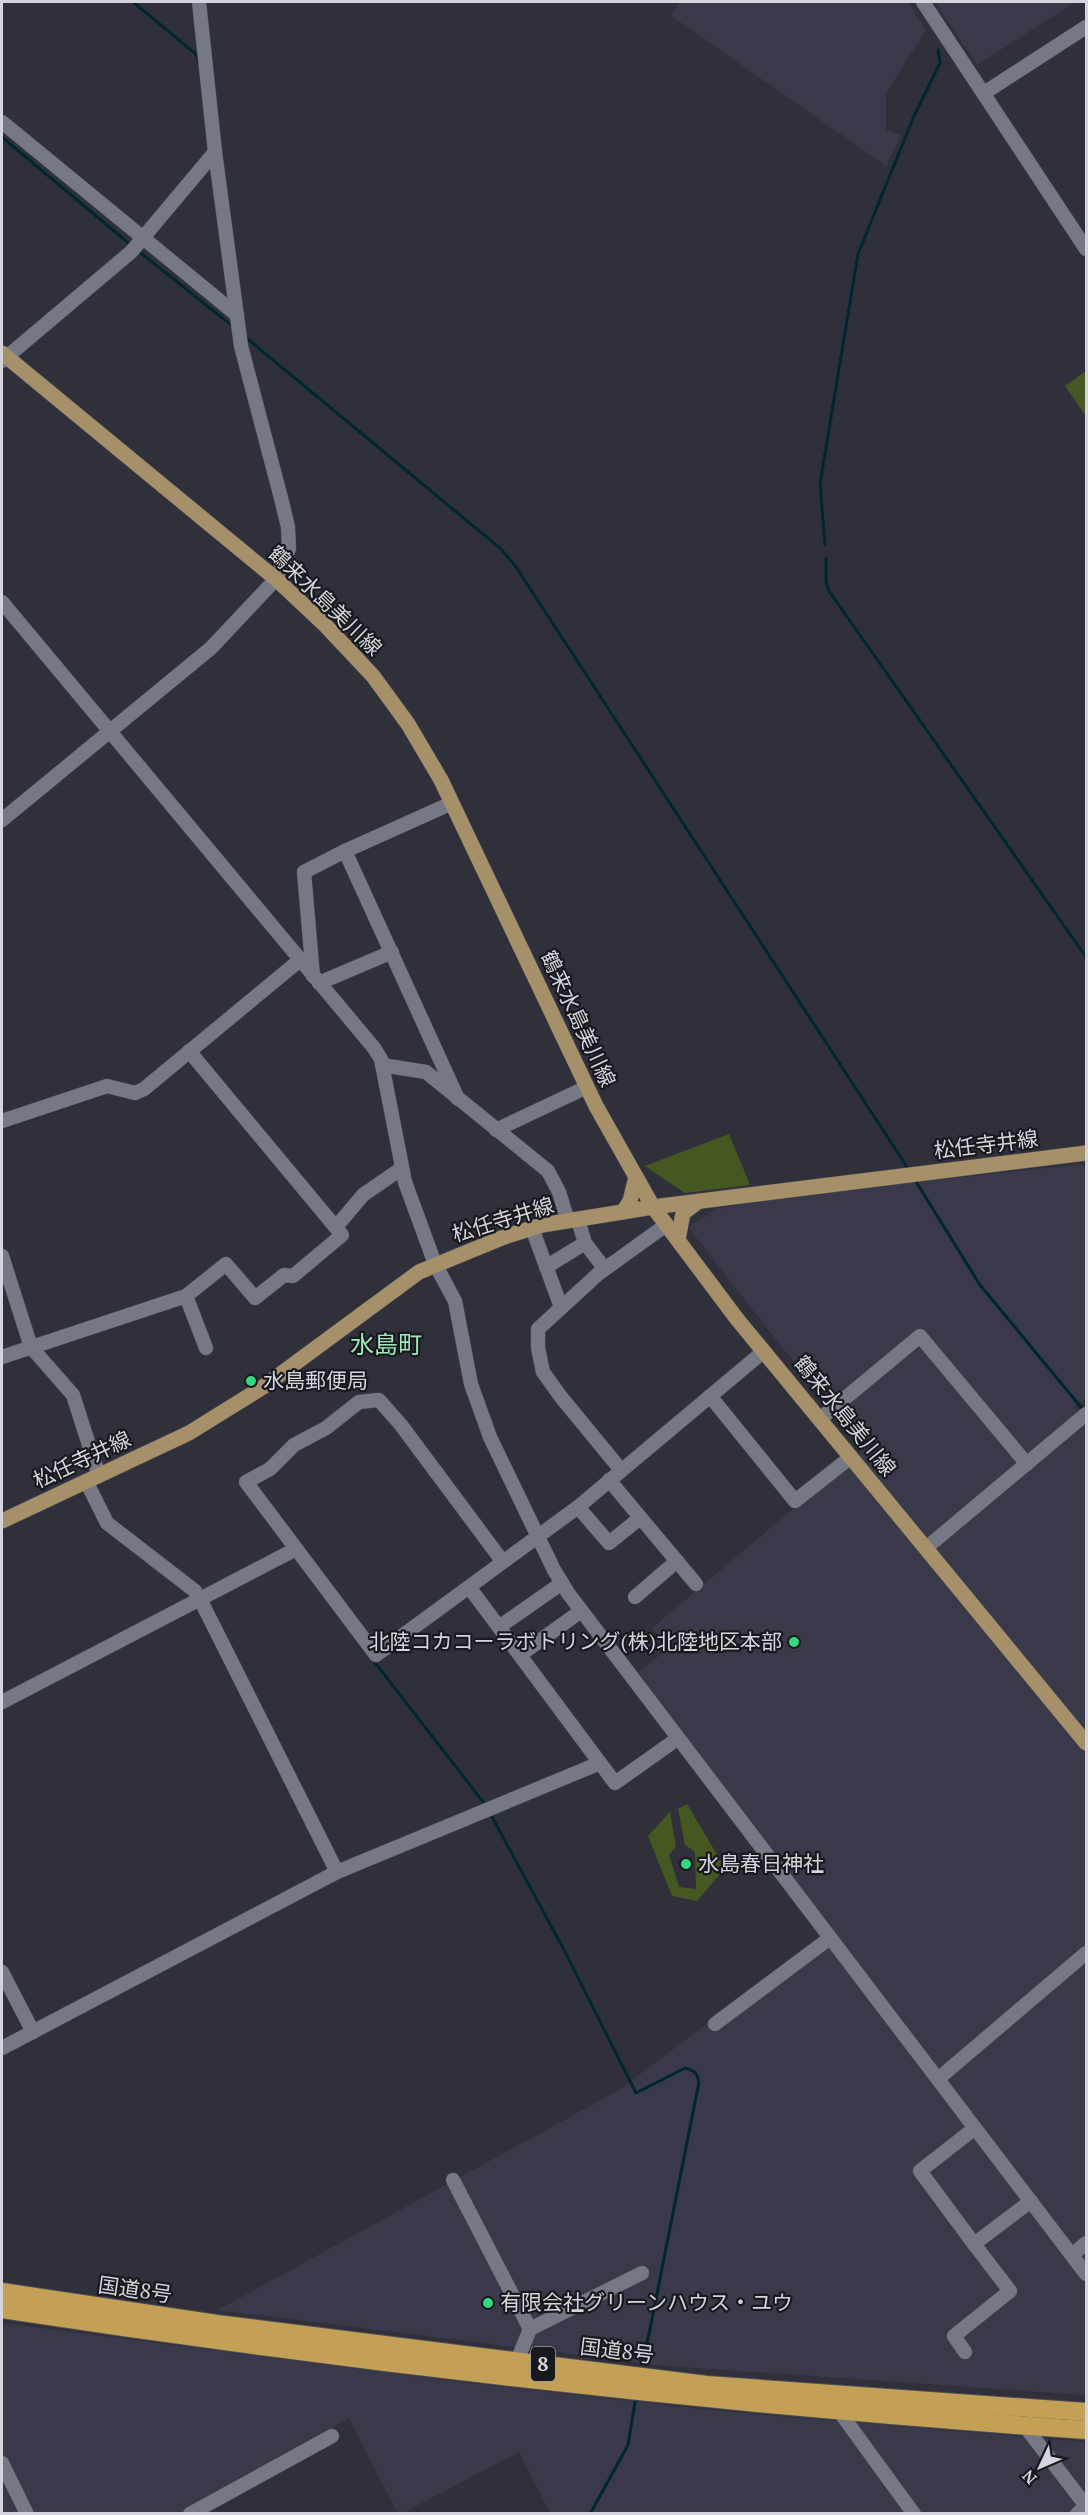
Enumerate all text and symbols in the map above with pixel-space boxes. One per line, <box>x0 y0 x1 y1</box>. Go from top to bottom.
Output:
street label: 鶴来水島美川線 <box>263 539 388 661</box>
street label: 鶴来水島美川線 <box>535 946 623 1091</box>
street label: 松任寺井線 <box>932 1124 1040 1164</box>
street label: 松任寺井線 <box>448 1190 557 1248</box>
district label: 水島町 <box>350 1328 422 1360</box>
street label: 鶴来水島美川線 <box>789 1349 903 1481</box>
place label: 水島郵便局 <box>263 1366 368 1394</box>
marker: 水島郵便局 <box>244 1374 258 1388</box>
street label: 松任寺井線 <box>28 1424 135 1494</box>
place label: 北陸コカコーラボトリング(株)北陸地区本部 <box>369 1627 782 1655</box>
marker: 北陸コカコーラボトリング(株)北陸地区本部 <box>787 1635 801 1649</box>
place label: 水島春日神社 <box>698 1849 824 1877</box>
marker: 水島春日神社 <box>679 1857 693 1871</box>
street label: 国道8号 <box>96 2270 174 2308</box>
place label: 有限会社グリーンハウス・ユウ <box>500 2288 793 2316</box>
marker: 有限会社グリーンハウス・ユウ <box>481 2296 495 2310</box>
street label: 国道8号 <box>579 2332 656 2368</box>
road number: 8 <box>531 2347 555 2381</box>
north arrow <box>1010 2437 1070 2497</box>
text: N <box>1017 2465 1041 2489</box>

